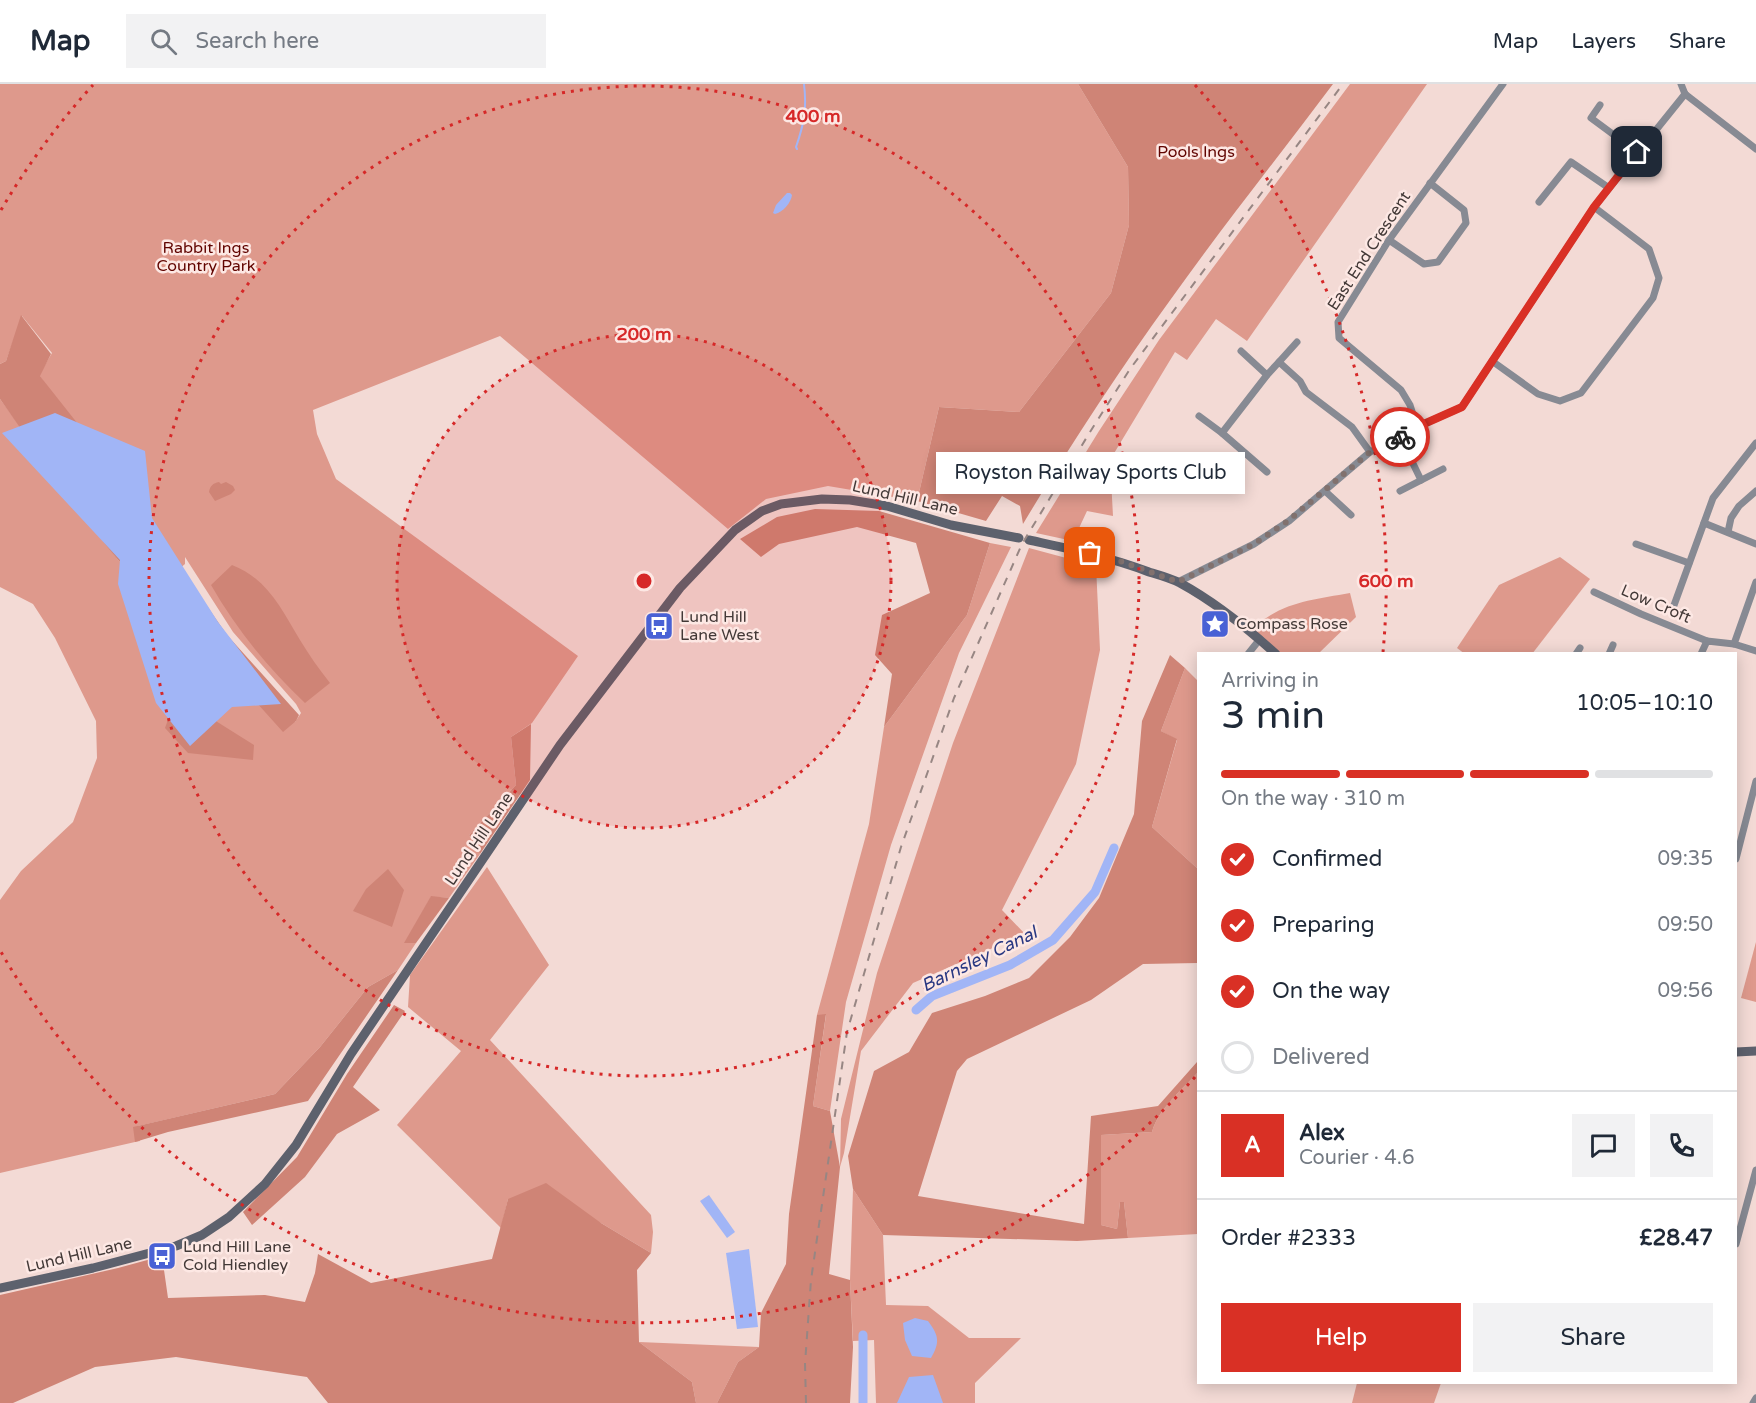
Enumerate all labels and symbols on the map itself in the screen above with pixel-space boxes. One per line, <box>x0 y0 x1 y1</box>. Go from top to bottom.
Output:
text: 400 m <box>785 105 841 127</box>
pin <box>1611 126 1662 177</box>
park label: Pools Ings <box>1157 142 1235 162</box>
street label: East End Crescent <box>1323 188 1415 314</box>
park label: Rabbit Ings Country Park <box>156 238 256 276</box>
text: 200 m <box>616 323 672 345</box>
courier <box>1370 407 1430 467</box>
callout: Royston Railway Sports Club <box>936 451 1244 493</box>
street label: Lund Hill Lane <box>850 476 960 520</box>
pin <box>1064 527 1115 578</box>
text: 600 m <box>1358 570 1414 592</box>
centre of rings <box>634 571 654 591</box>
street label: Low Croft <box>1618 580 1694 628</box>
place label: Lund Hill Lane West <box>680 607 759 645</box>
place icon: Compass Rose <box>1199 608 1231 640</box>
bus stop icon: Lund Hill Lane West <box>643 610 675 642</box>
place label: Compass Rose <box>1236 614 1348 634</box>
street label: Lund Hill Lane <box>441 789 517 889</box>
water label: Barnsley Canal <box>917 920 1043 997</box>
street label: Lund Hill Lane <box>24 1233 134 1277</box>
place label: Lund Hill Lane Cold Hiendley <box>183 1237 291 1275</box>
bus stop icon: Lund Hill Lane Cold Hiendley <box>146 1240 178 1272</box>

